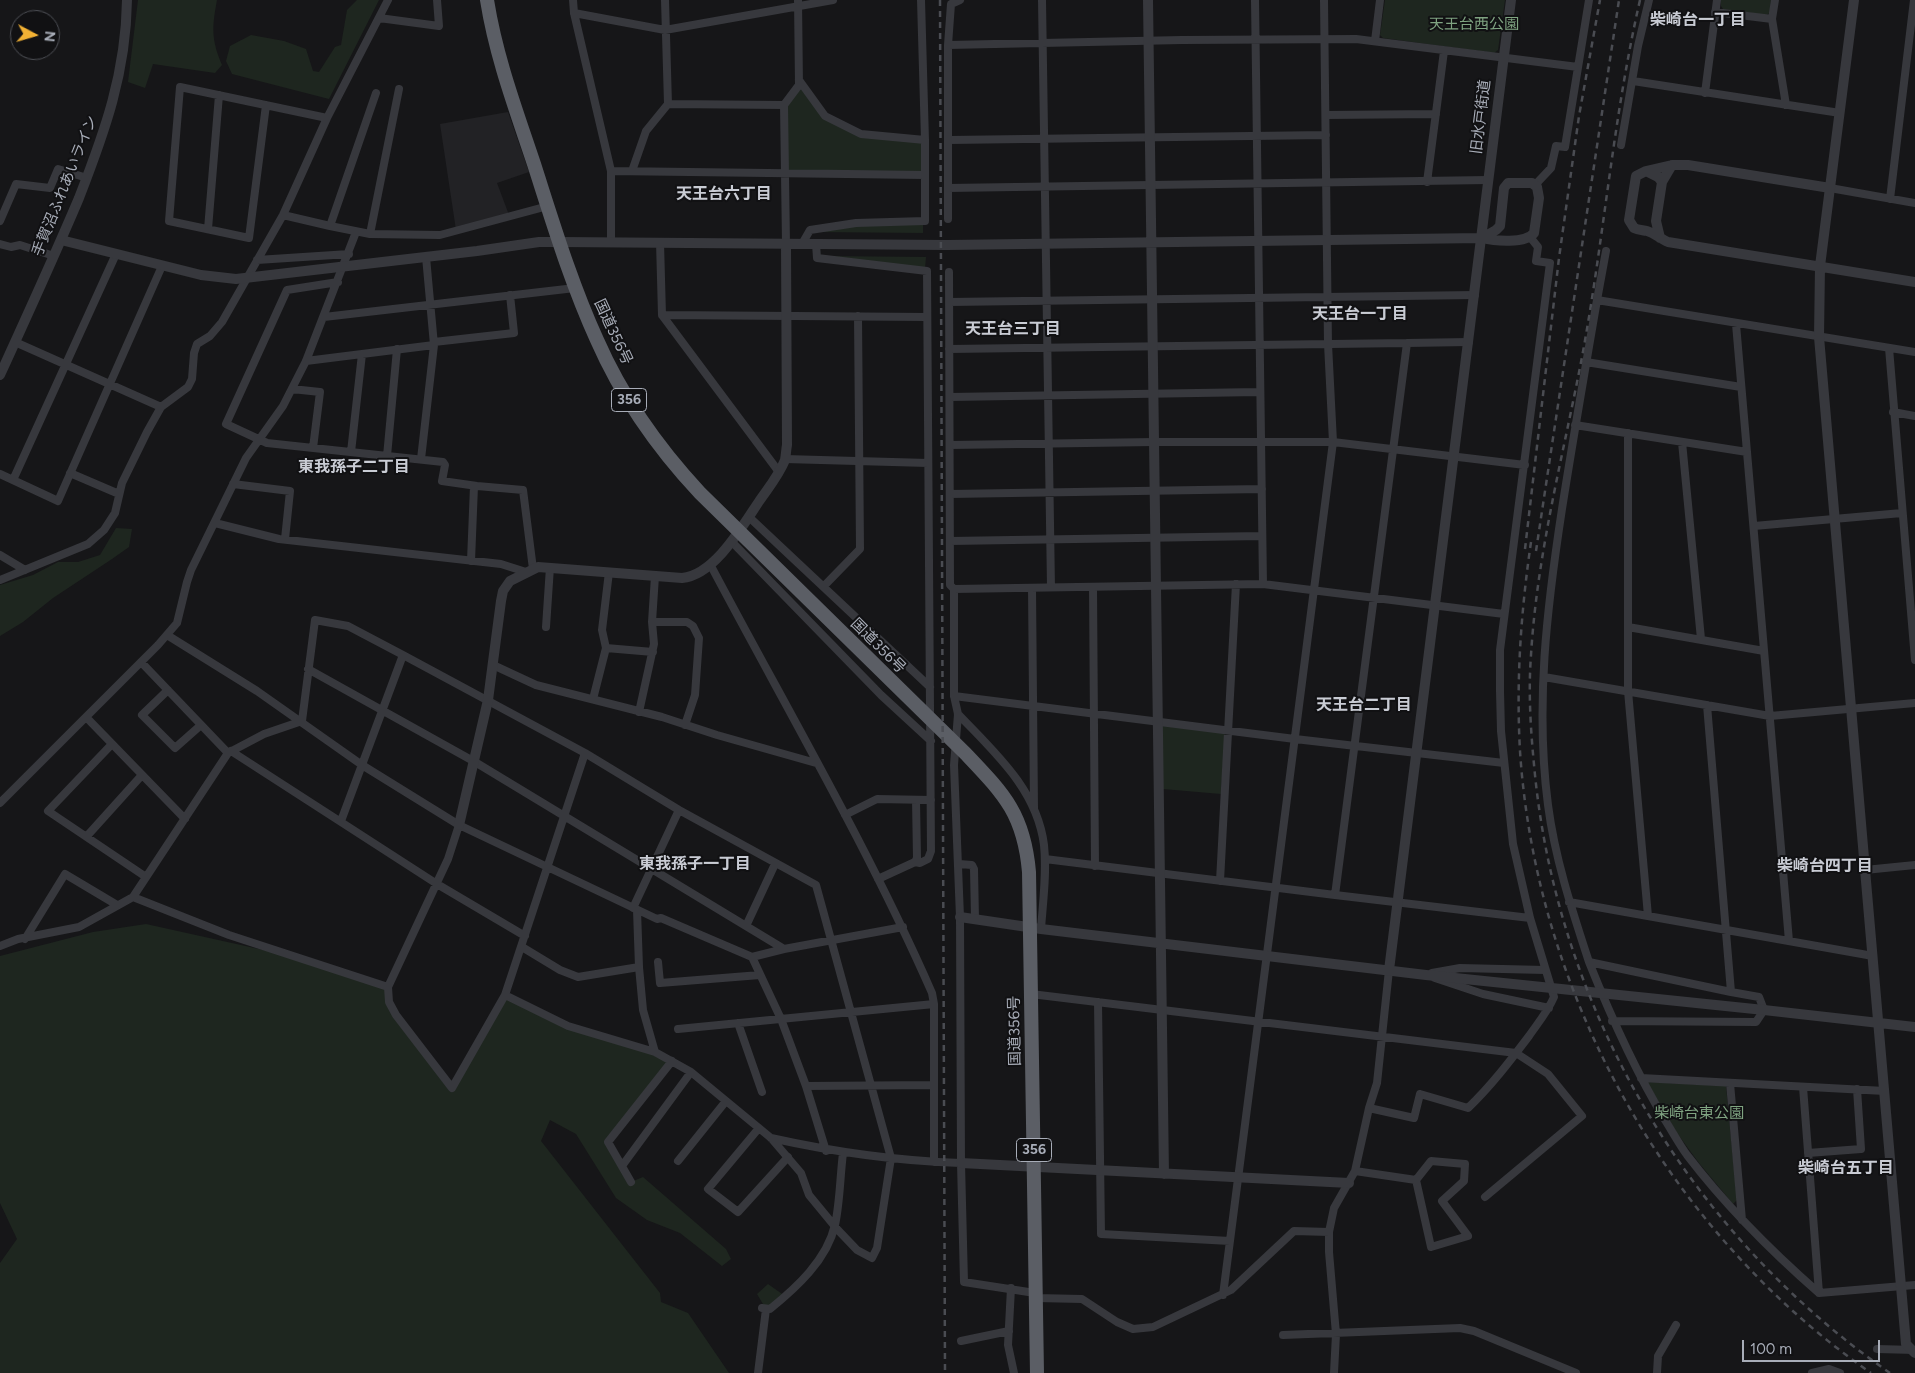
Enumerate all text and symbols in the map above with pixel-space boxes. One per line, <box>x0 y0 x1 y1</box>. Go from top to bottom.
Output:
north arrow <box>10 10 60 60</box>
district label: 柴崎台一丁目 <box>1650 10 1746 30</box>
park label: 天王台西公園 <box>1429 16 1519 34</box>
text: N <box>40 30 58 43</box>
street label: 旧水戸街道 <box>1467 79 1495 155</box>
street label: 手賀沼ふれあいライン <box>29 113 101 259</box>
district label: 天王台六丁目 <box>676 184 772 204</box>
street label: 国道356号 <box>590 296 636 368</box>
district label: 天王台一丁目 <box>1312 304 1408 324</box>
district label: 天王台三丁目 <box>965 319 1061 339</box>
road number: 356 <box>612 388 646 412</box>
district label: 東我孫子二丁目 <box>298 457 410 477</box>
street label: 国道356号 <box>847 615 909 677</box>
district label: 天王台二丁目 <box>1316 695 1412 715</box>
district label: 東我孫子一丁目 <box>639 854 751 874</box>
district label: 柴崎台四丁目 <box>1777 856 1873 876</box>
street label: 国道356号 <box>1005 996 1025 1066</box>
park label: 柴崎台東公園 <box>1654 1105 1744 1123</box>
road number: 356 <box>1016 1138 1052 1162</box>
district label: 柴崎台五丁目 <box>1798 1158 1894 1178</box>
scale bar <box>1745 1330 1882 1362</box>
text: 100 m <box>1750 1340 1792 1358</box>

